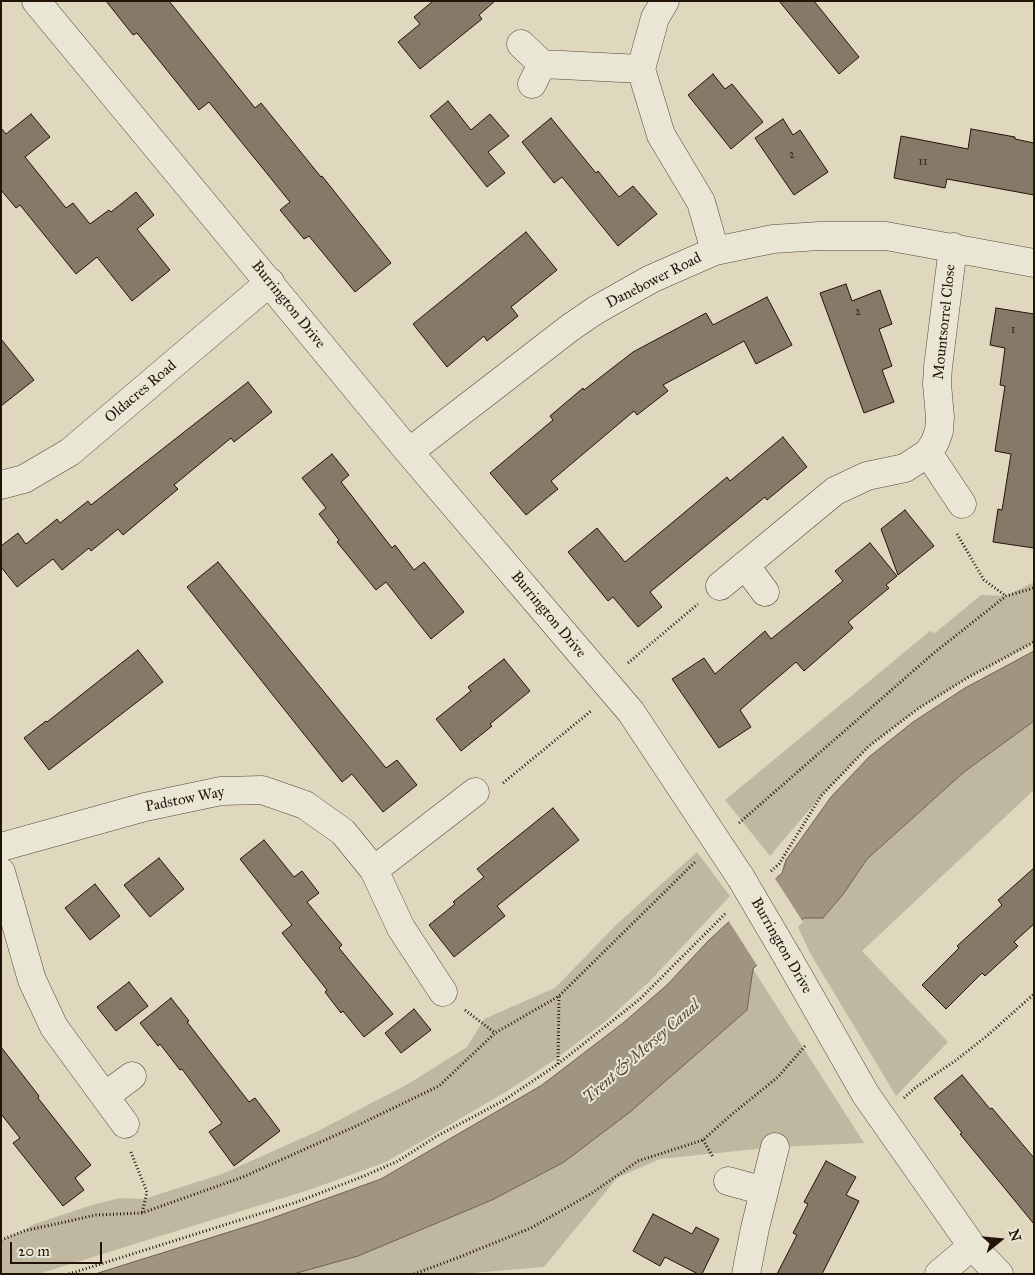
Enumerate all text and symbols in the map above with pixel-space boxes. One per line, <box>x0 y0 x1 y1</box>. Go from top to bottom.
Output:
house number: 2 <box>789 148 795 162</box>
house number: 11 <box>918 155 928 169</box>
street label: Danebower Road <box>603 249 705 313</box>
street label: Burrington Drive <box>247 258 329 352</box>
street label: Mountsorrel Close <box>930 264 960 380</box>
house number: 2 <box>855 305 861 319</box>
house number: 1 <box>1011 323 1015 337</box>
street label: Oldacres Road <box>101 357 181 427</box>
street label: Burrington Drive <box>507 568 589 662</box>
street label: Padstow Way <box>144 784 226 816</box>
street label: Burrington Drive <box>746 895 816 997</box>
water label: Trent & Mersey Canal <box>580 996 704 1108</box>
north arrow <box>975 1215 1025 1265</box>
text: N <box>1005 1227 1025 1244</box>
scale bar <box>12 1232 105 1264</box>
text: 20 m <box>18 1242 50 1260</box>

